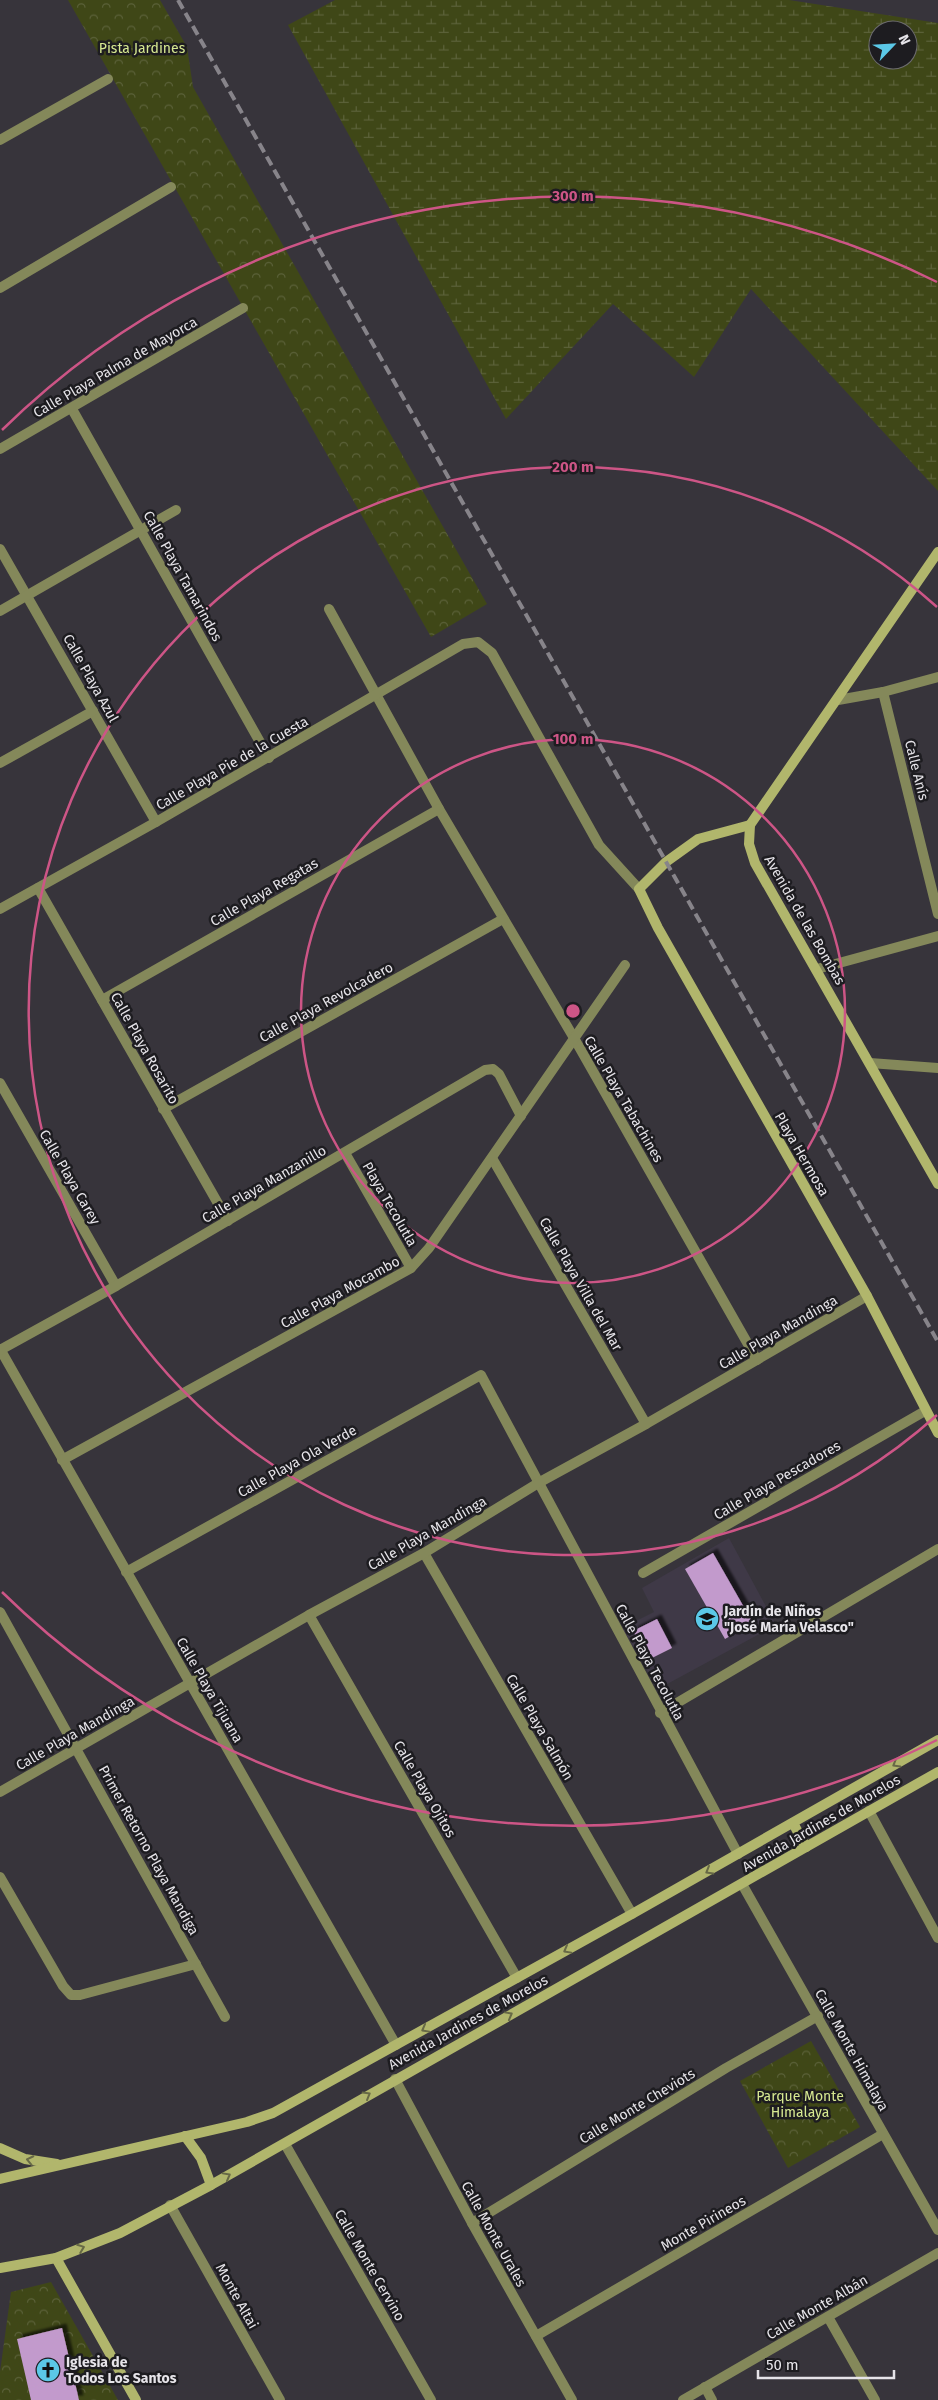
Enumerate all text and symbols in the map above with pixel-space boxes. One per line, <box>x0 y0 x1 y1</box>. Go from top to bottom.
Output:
north arrow <box>868 20 918 70</box>
text: N <box>895 32 914 48</box>
park label: Pista Jardines <box>99 40 186 57</box>
text: 300 m <box>551 187 594 205</box>
street label: Calle Playa Palma de Mayorca <box>30 313 200 421</box>
text: 200 m <box>552 458 594 476</box>
street label: Calle Playa Tamarindos <box>140 508 226 645</box>
street label: Calle Playa Azul <box>59 631 122 725</box>
street label: Calle Playa Pie de la Cuesta <box>153 713 311 814</box>
text: 100 m <box>553 730 593 748</box>
street label: Calle Anís <box>901 738 932 802</box>
street label: Avenida de las Bombas <box>761 852 849 988</box>
street label: Calle Playa Regatas <box>207 854 322 930</box>
street label: Calle Playa Revolcadero <box>256 959 396 1046</box>
street label: Calle Playa Rosarito <box>107 989 182 1107</box>
centre of rings <box>564 1002 582 1020</box>
street label: Calle Playa Tabachines <box>580 1033 667 1166</box>
street label: Playa Hermosa <box>771 1109 832 1199</box>
street label: Calle Playa Carey <box>35 1127 104 1228</box>
street label: Calle Playa Manzanillo <box>199 1142 329 1227</box>
street label: Playa Tecolutla <box>358 1159 421 1250</box>
street label: Calle Playa Villa del Mar <box>535 1215 626 1354</box>
street label: Calle Playa Mocambo <box>278 1253 403 1332</box>
street label: Calle Playa Mandinga <box>716 1292 840 1373</box>
street label: Calle Playa Ola Verde <box>235 1422 360 1501</box>
street label: Calle Playa Pescadores <box>711 1437 844 1524</box>
street label: Calle Playa Mandinga <box>365 1493 489 1574</box>
street label: Calle Playa Tecolutla <box>612 1601 687 1723</box>
place label: Jardín de Niños "José María Velasco" <box>723 1603 854 1636</box>
school or university icon: Jardín de Niños "José María Velasco" <box>694 1606 720 1632</box>
street label: Calle Playa Tijuana <box>173 1635 247 1746</box>
street label: Calle Playa Salmón <box>502 1671 577 1783</box>
street label: Calle Playa Mandinga <box>13 1693 137 1774</box>
street label: Calle Playa Ojitos <box>390 1738 459 1841</box>
one-way arrow <box>892 1758 901 1768</box>
street label: Primer Retorno Playa Mandiga <box>95 1762 202 1938</box>
street label: Avenida Jardines de Morelos <box>739 1771 904 1876</box>
one-way arrow <box>705 1864 714 1874</box>
one-way arrow <box>564 1944 573 1954</box>
street label: Avenida Jardines de Morelos <box>386 1971 551 2073</box>
street label: Calle Monte Himalaya <box>811 1986 892 2114</box>
one-way arrow <box>503 2011 512 2021</box>
one-way arrow <box>422 2023 431 2033</box>
street label: Calle Monte Cheviots <box>576 2065 699 2148</box>
park label: Parque Monte Himalaya <box>756 2088 844 2121</box>
one-way arrow <box>362 2092 371 2102</box>
one-way arrow <box>26 2155 35 2165</box>
one-way arrow <box>221 2173 230 2183</box>
street label: Calle Monte Urales <box>458 2179 530 2290</box>
street label: Monte Pirineos <box>658 2192 749 2255</box>
street label: Calle Monte Cervino <box>331 2206 408 2324</box>
one-way arrow <box>76 2244 85 2254</box>
street label: Monte Altai <box>212 2261 261 2332</box>
street label: Calle Monte Albán <box>764 2272 871 2343</box>
scale bar <box>758 2348 894 2380</box>
place label: Iglesia de Todos Los Santos <box>66 2354 177 2387</box>
text: 50 m <box>766 2356 799 2374</box>
church icon: Iglesia de Todos Los Santos <box>35 2357 61 2383</box>

